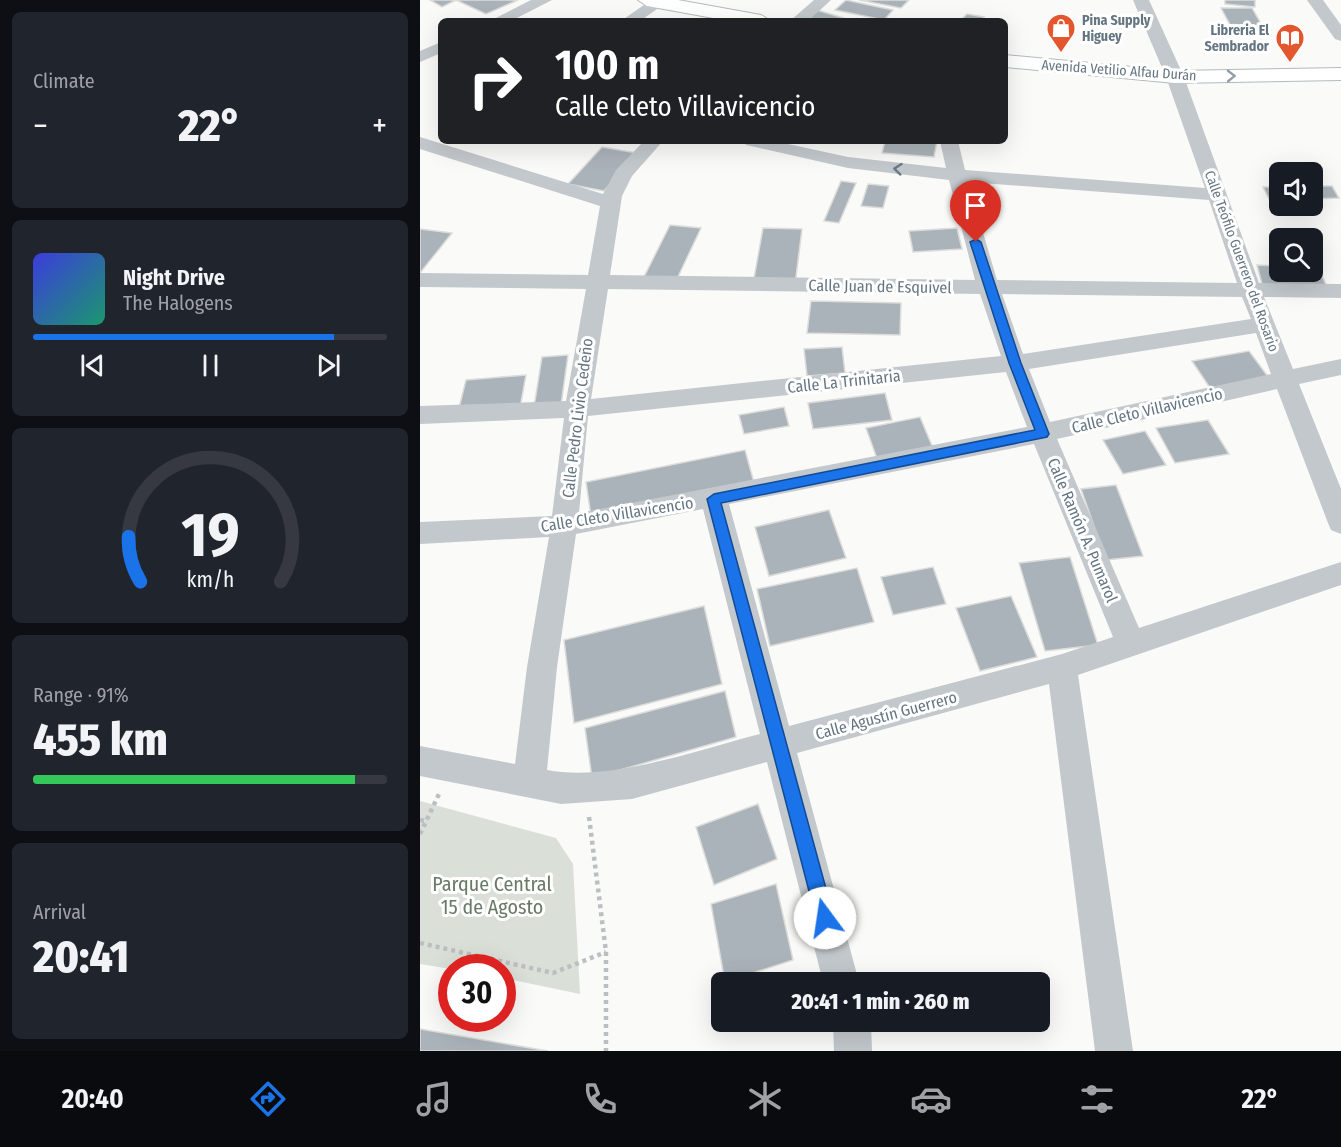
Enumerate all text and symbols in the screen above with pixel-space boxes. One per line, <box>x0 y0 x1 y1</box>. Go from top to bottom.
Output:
shop icon: Pina Supply Higuey <box>1045 12 1077 54</box>
place label: Pina Supply Higuey <box>1082 12 1151 45</box>
place label: Libreria El Sembrador <box>1204 22 1270 55</box>
library icon: Libreria El Sembrador <box>1274 22 1306 64</box>
text: 100 m <box>555 40 659 90</box>
icon: right <box>456 42 534 120</box>
street label: Avenida Vetilio Alfau Durán <box>1041 57 1197 84</box>
text: Climate <box>33 69 95 93</box>
one-way arrow <box>1226 70 1235 82</box>
text: Calle Cleto Villavicencio <box>555 91 815 123</box>
text: 22° <box>178 99 242 153</box>
text: − <box>33 106 48 146</box>
text: + <box>372 106 387 146</box>
map controls <box>1269 162 1323 282</box>
button: sound <box>1269 162 1323 216</box>
one-way arrow <box>893 163 902 176</box>
street label: Calle Teófilo Guerrero del Rosario <box>1201 168 1282 354</box>
pin <box>950 180 1001 242</box>
icon: arrive <box>959 189 992 222</box>
button: search <box>1269 228 1323 282</box>
text: Night Drive <box>123 264 225 291</box>
street label: Calle Juan de Esquivel <box>808 276 952 297</box>
text: The Halogens <box>123 291 233 315</box>
street label: Calle Pedro Livio Cedeño <box>558 337 597 499</box>
icon: previous <box>76 349 109 382</box>
icon: pause <box>194 349 227 382</box>
icon: next <box>312 349 345 382</box>
street label: Calle La Trinitaria <box>787 366 902 397</box>
street label: Calle Cleto Villavicencio <box>1070 384 1224 437</box>
street label: Calle Ramón A. Pumarol <box>1044 455 1122 605</box>
street label: Calle Cleto Villavicencio <box>539 493 695 536</box>
text: 19 <box>181 499 239 574</box>
text: km/h <box>186 568 234 594</box>
text: Range · 91% <box>33 683 129 707</box>
street label: Calle Agustín Guerrero <box>813 687 959 744</box>
text: 455 km <box>33 713 168 767</box>
park label: Parque Central 15 de Agosto <box>432 872 552 919</box>
position arrow <box>793 886 857 950</box>
text: Arrival <box>33 900 86 924</box>
text: 20:41 <box>33 930 129 984</box>
speed limit sign: 30 <box>438 954 516 1032</box>
text: 20:41 · 1 min · 260 m <box>791 988 970 1015</box>
icon: directions <box>247 1078 289 1120</box>
icon: music <box>413 1078 455 1120</box>
icon: phone <box>579 1078 621 1120</box>
icon: climate <box>744 1078 786 1120</box>
icon: car <box>910 1078 952 1120</box>
icon: filters <box>1076 1078 1118 1120</box>
text: 20:40 <box>62 1083 124 1115</box>
text: 22° <box>1241 1083 1279 1115</box>

